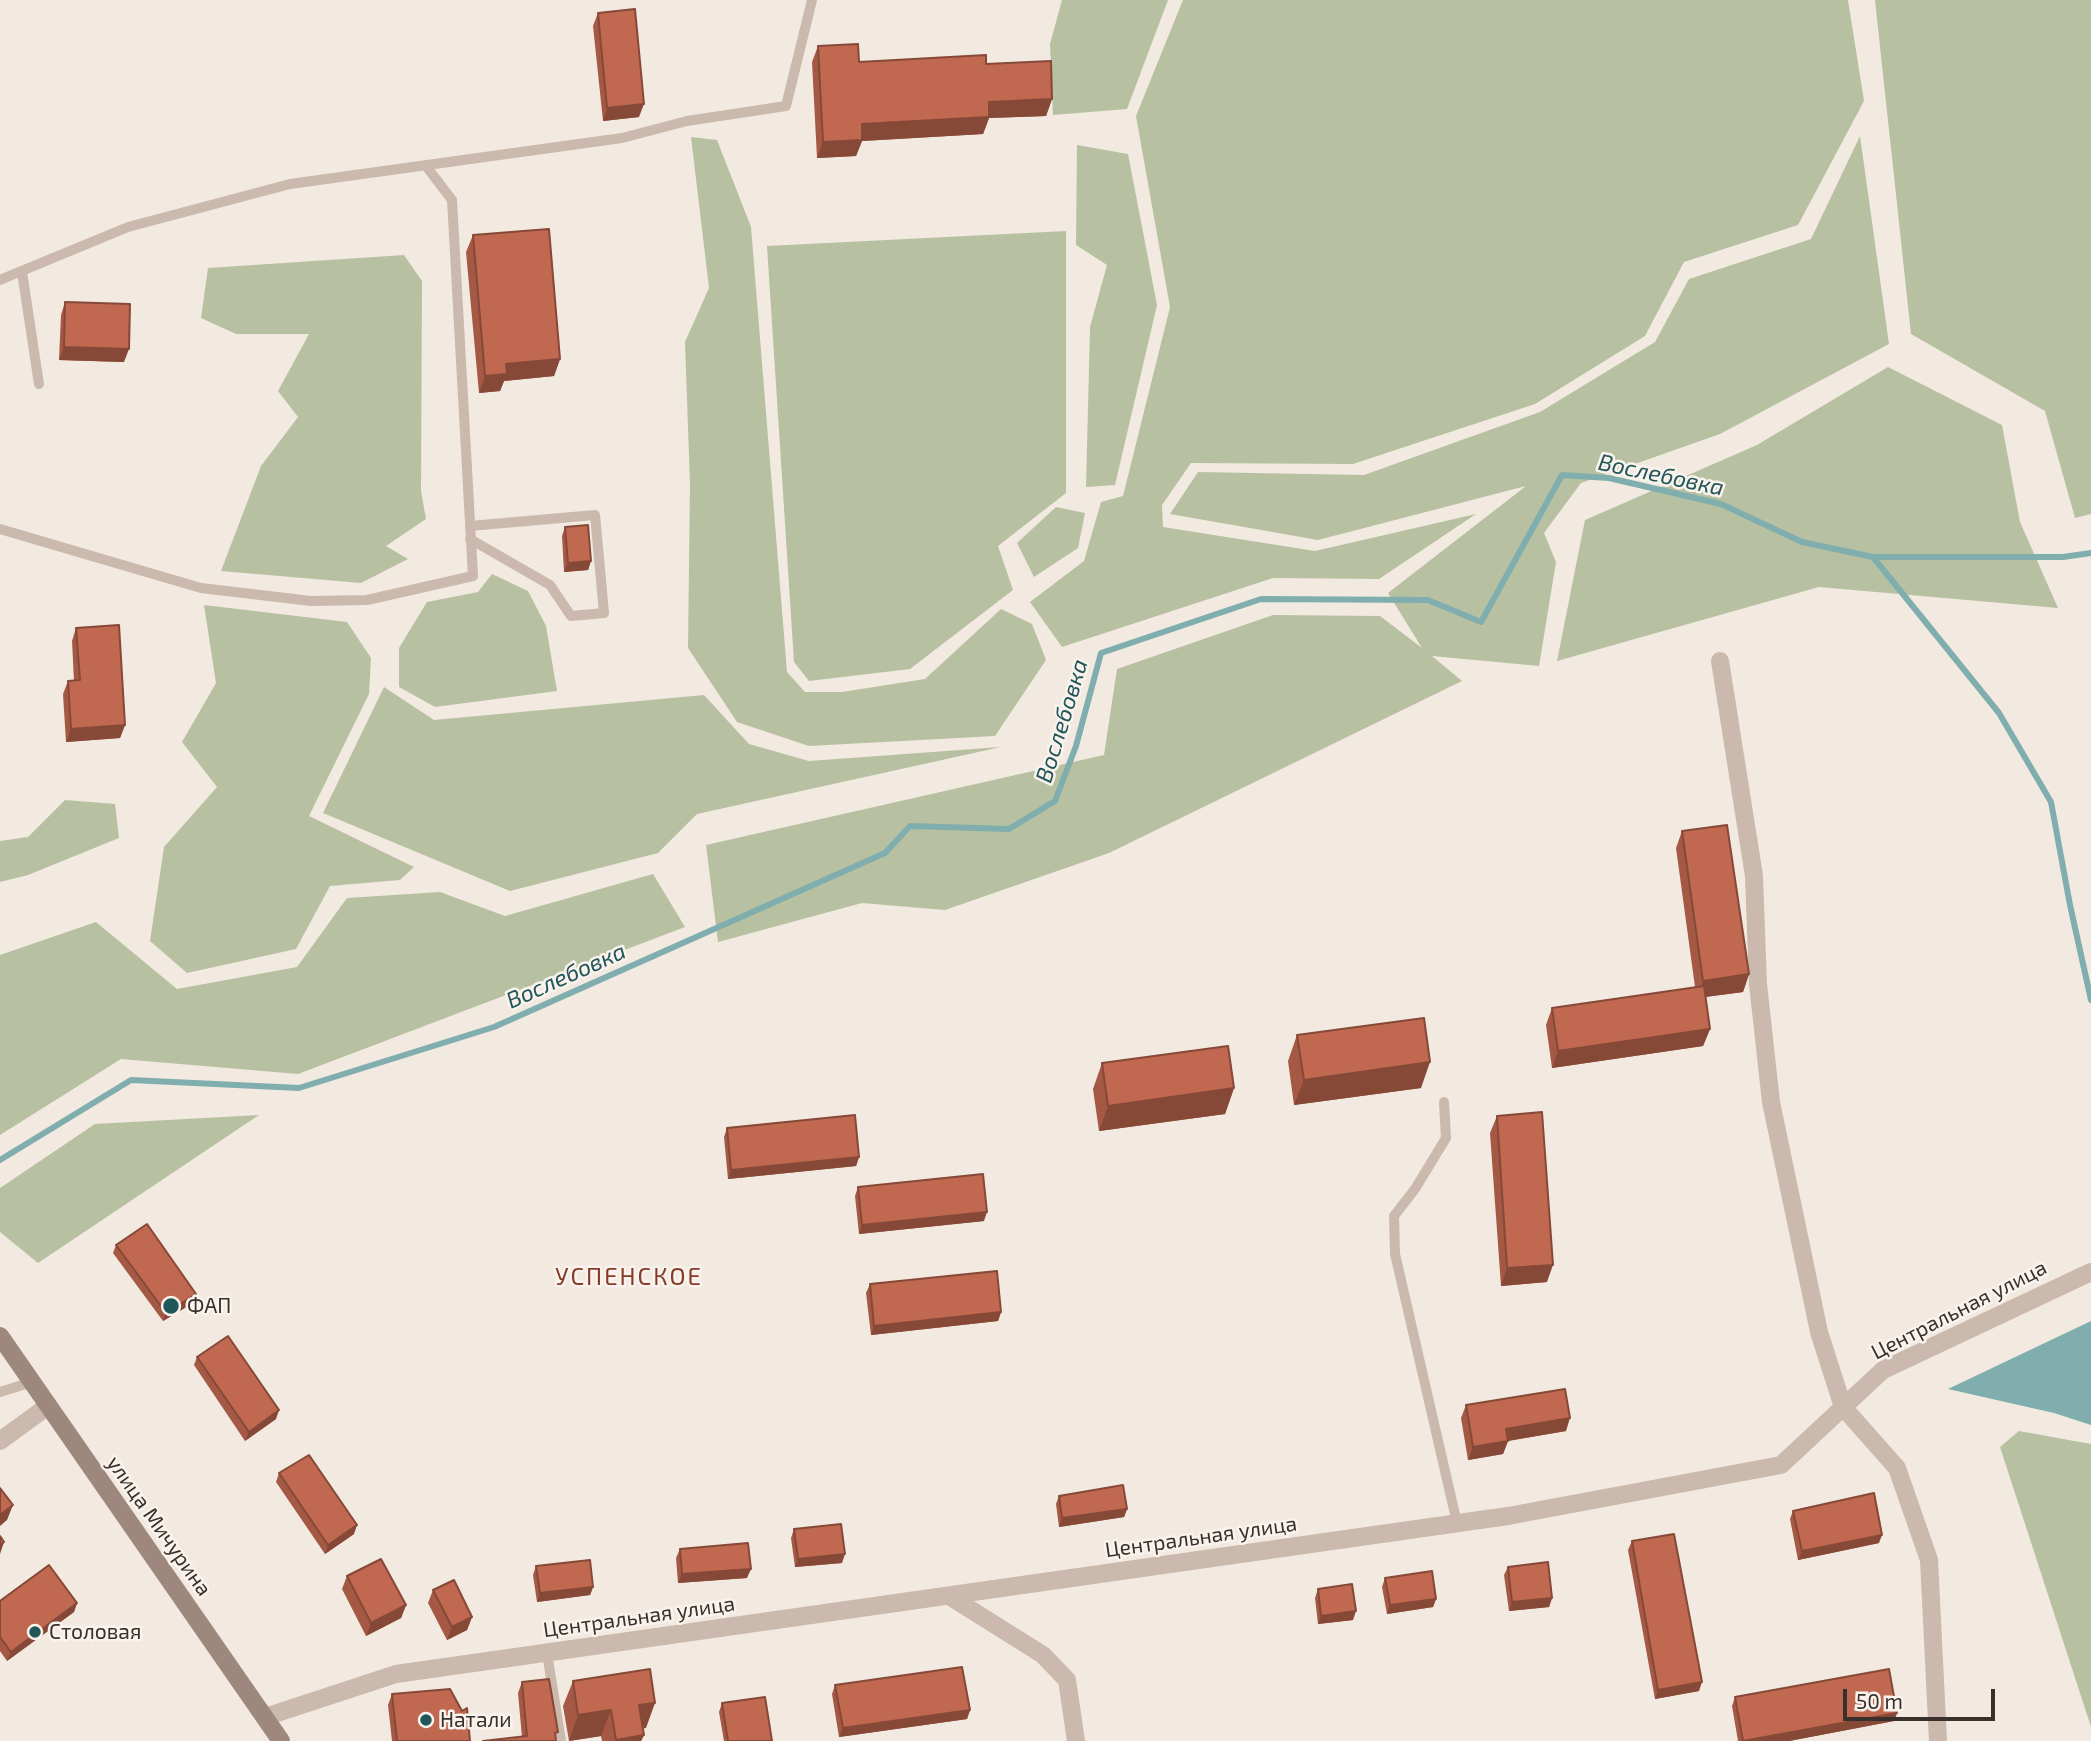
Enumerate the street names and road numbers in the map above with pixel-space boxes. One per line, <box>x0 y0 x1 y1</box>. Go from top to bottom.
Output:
street label: Центральная улица <box>1867 1255 2051 1365</box>
street label: улица Мичурина <box>101 1451 217 1601</box>
street label: Центральная улица <box>1103 1511 1299 1563</box>
street label: Центральная улица <box>541 1591 737 1643</box>

